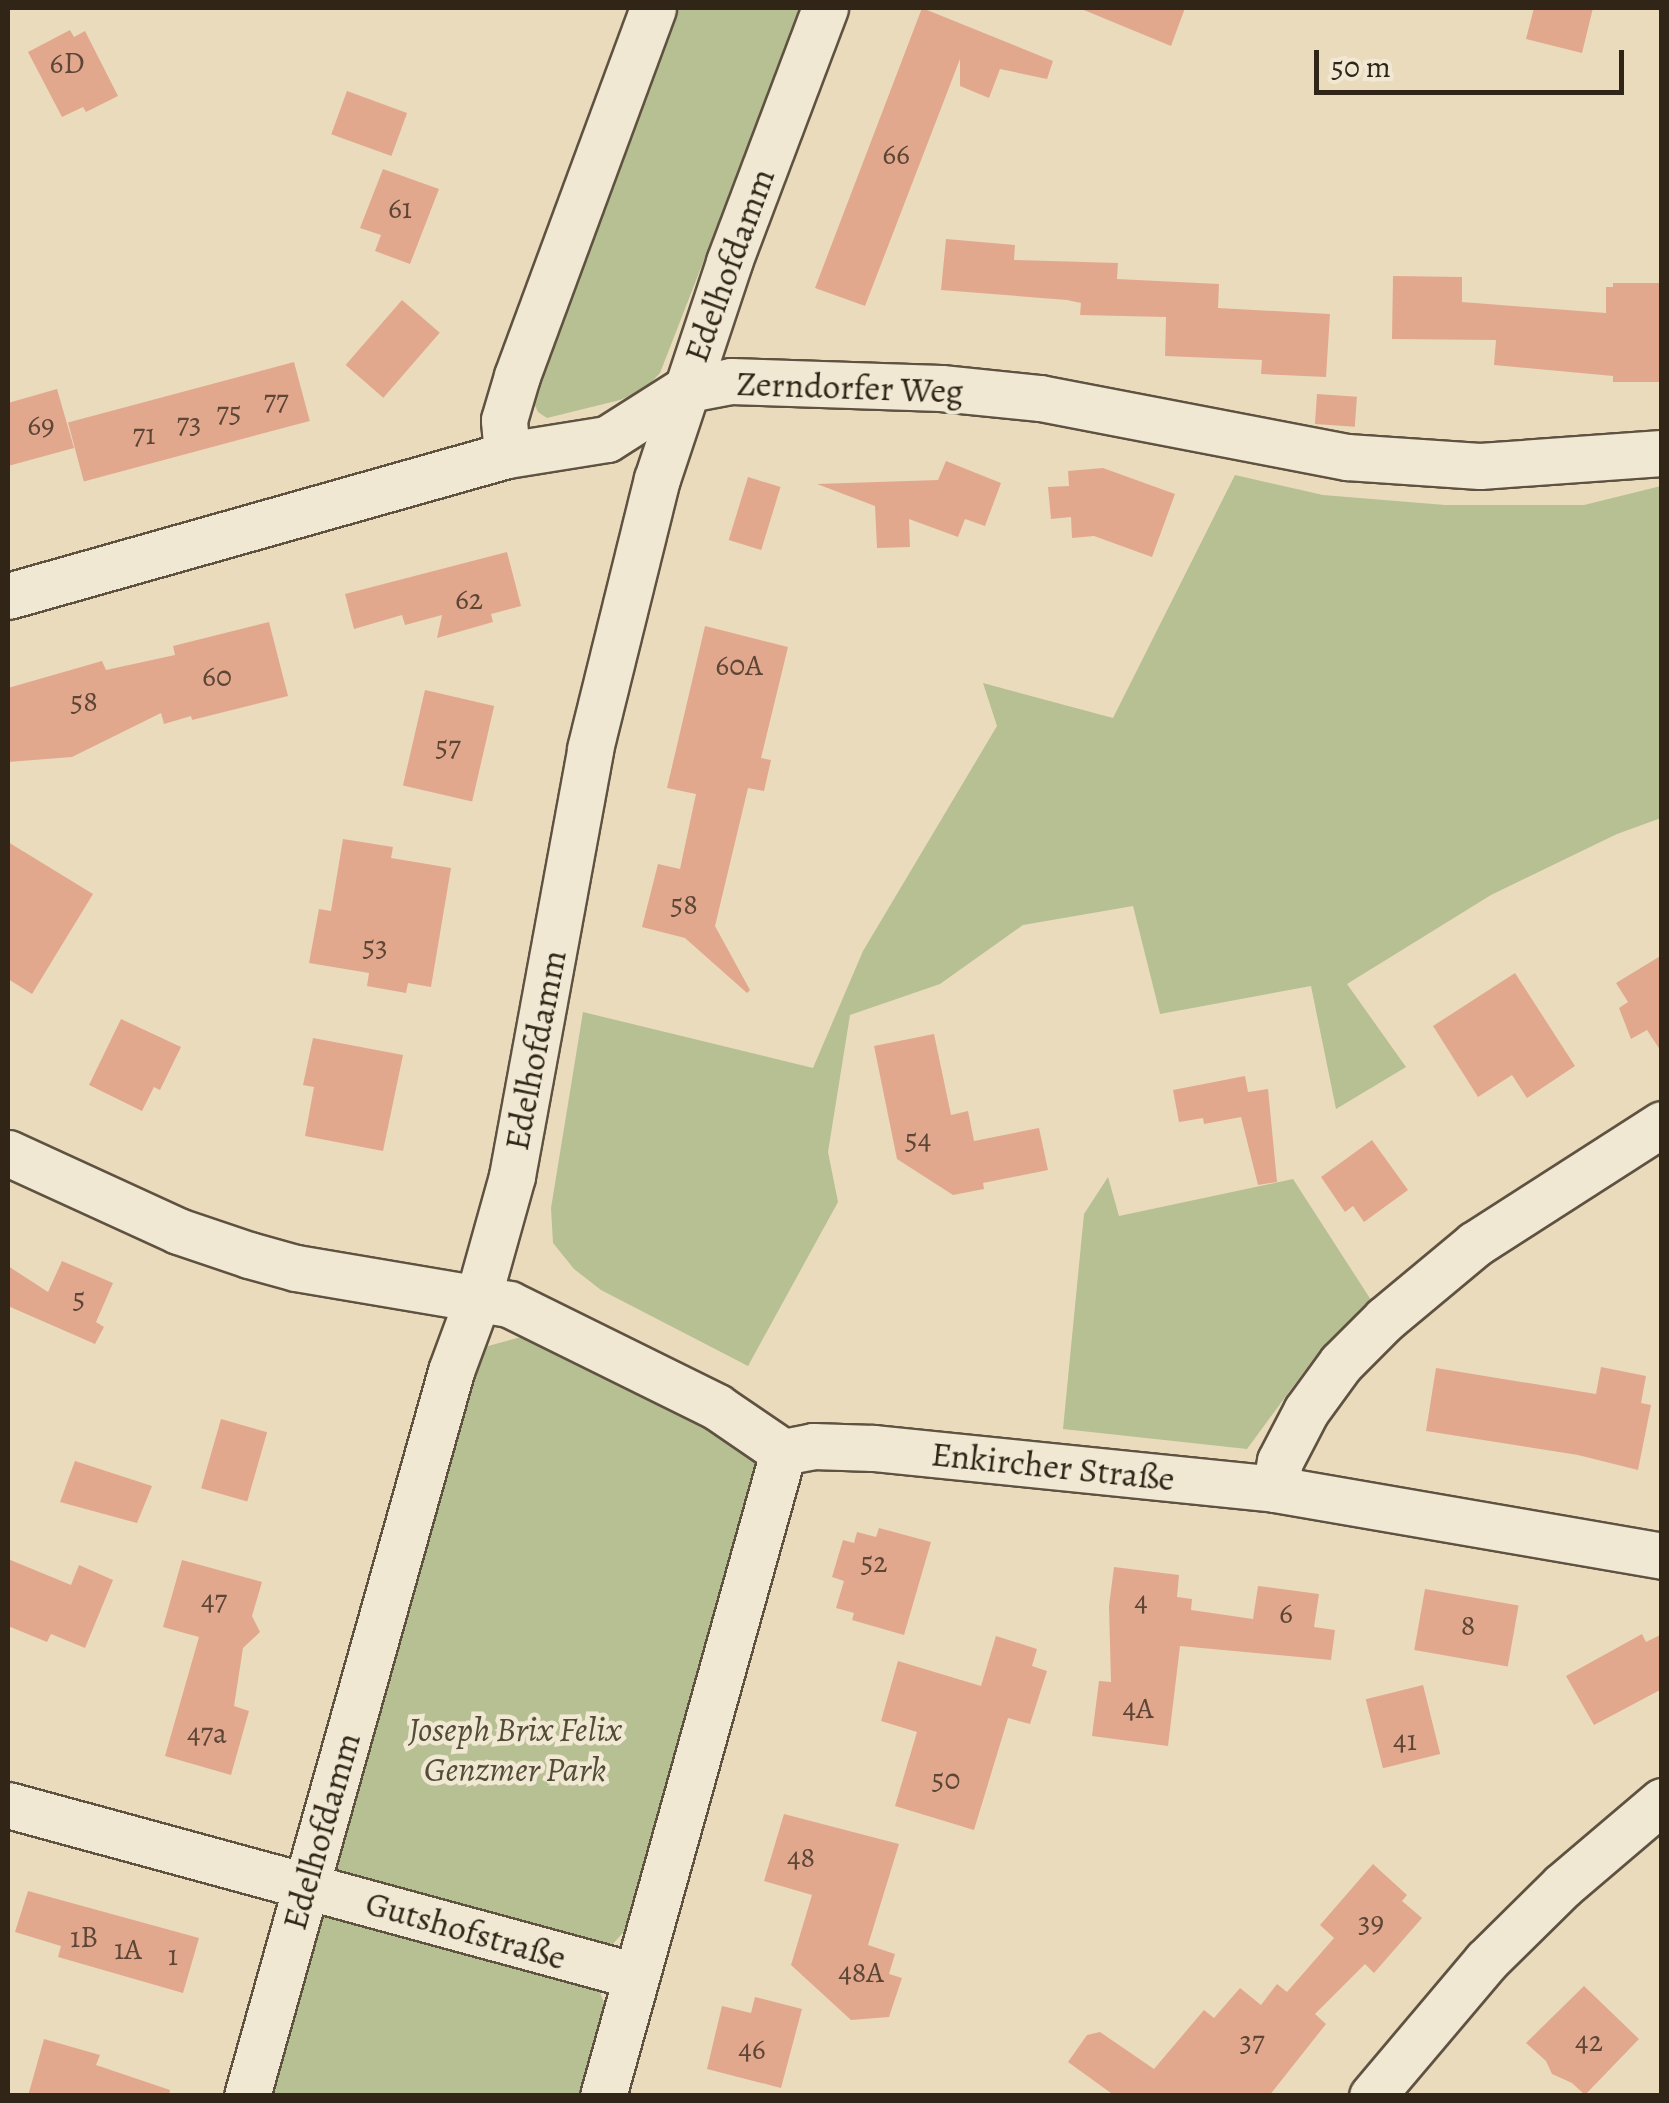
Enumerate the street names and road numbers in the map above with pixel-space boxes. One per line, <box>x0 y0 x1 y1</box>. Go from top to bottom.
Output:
street label: Edelhofdamm <box>675 162 783 368</box>
street label: Zerndorfer Weg <box>736 362 964 412</box>
street label: Edelhofdamm <box>495 946 575 1154</box>
street label: Enkircher Straße <box>929 1432 1177 1500</box>
street label: Edelhofdamm <box>273 1728 369 1934</box>
street label: Gutshofstraße <box>361 1881 571 1979</box>

